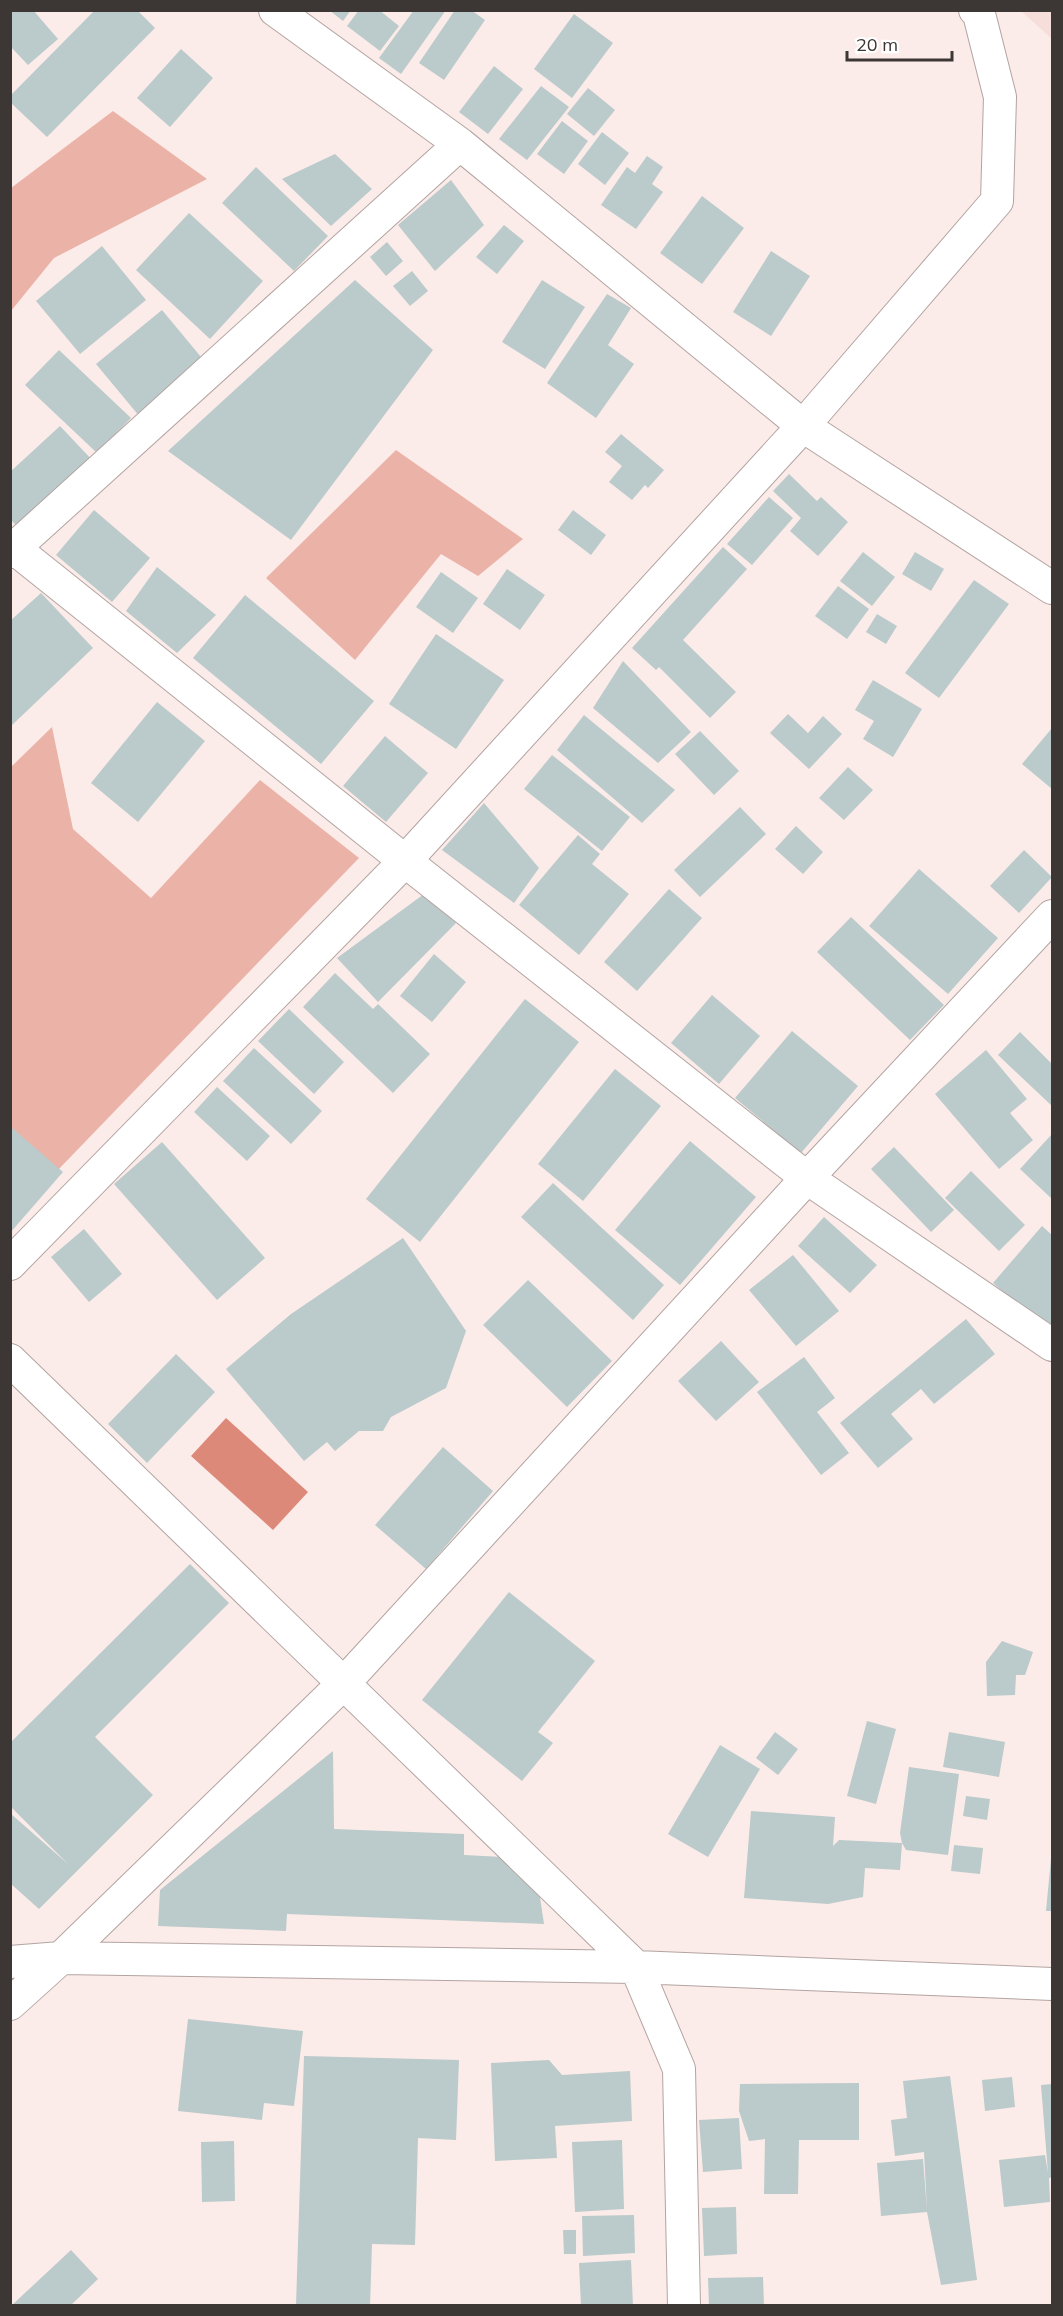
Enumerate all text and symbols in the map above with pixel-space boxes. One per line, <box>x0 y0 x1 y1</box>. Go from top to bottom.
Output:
scale bar <box>847 24 952 62</box>
text: 20 m <box>856 33 898 56</box>

